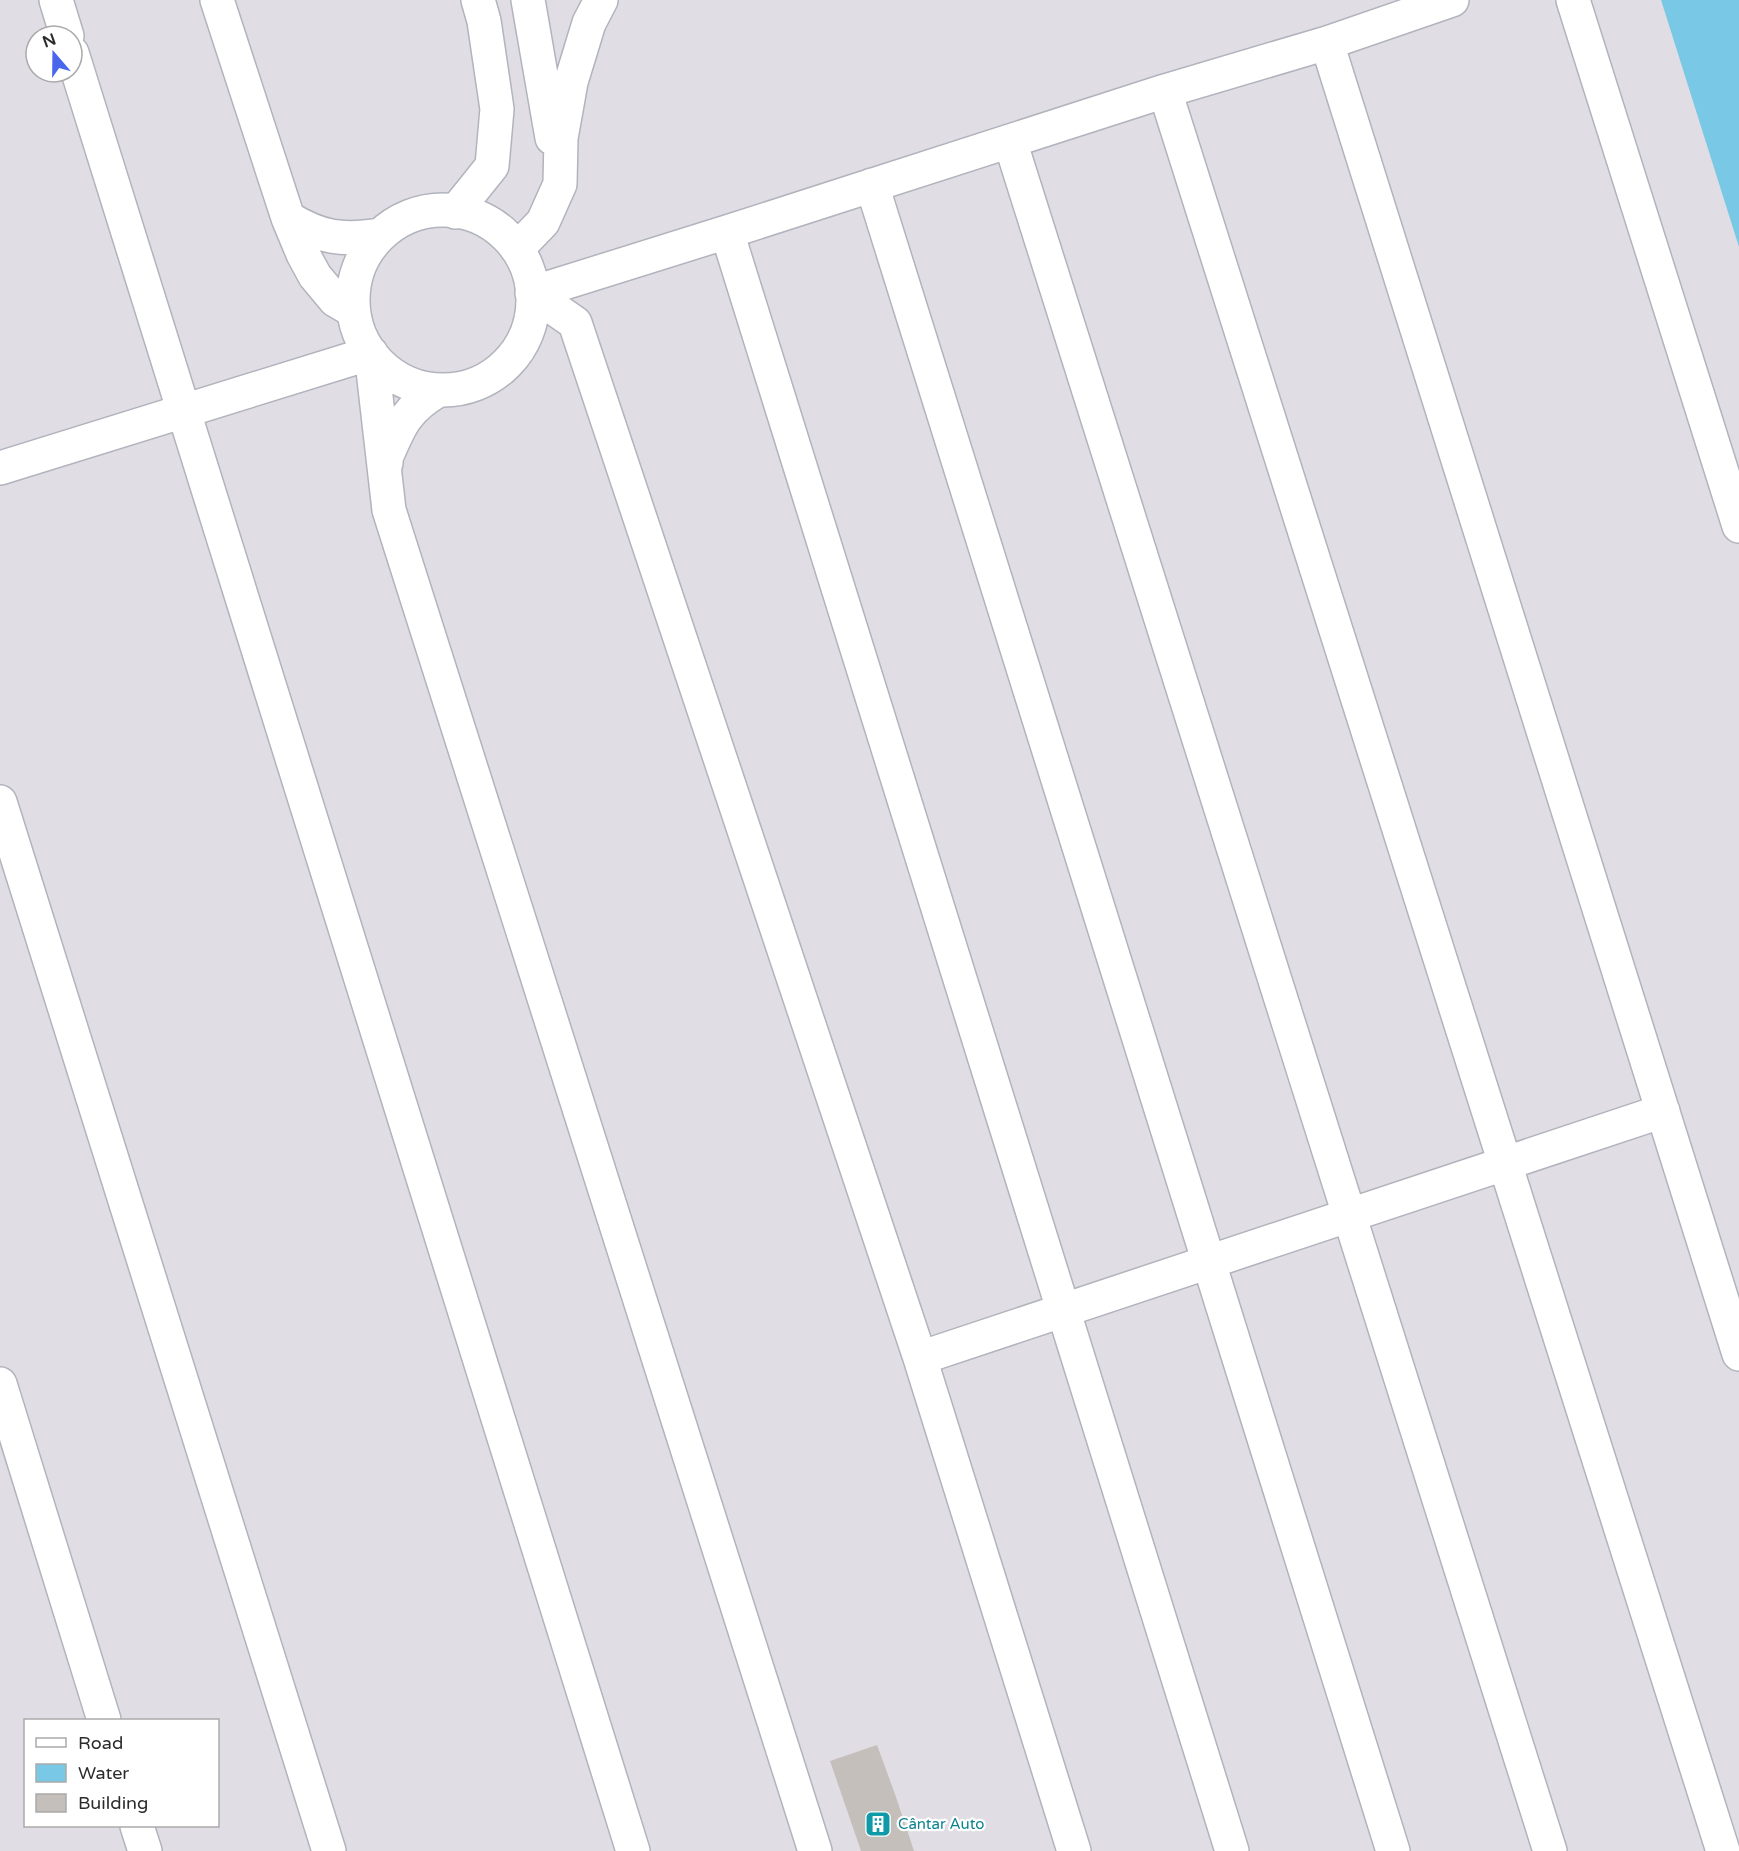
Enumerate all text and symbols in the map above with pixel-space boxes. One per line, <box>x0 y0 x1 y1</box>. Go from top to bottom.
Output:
north arrow <box>24 24 84 84</box>
text: N <box>40 29 59 52</box>
legend <box>24 1719 219 1827</box>
text: Road <box>78 1732 123 1754</box>
text: Water <box>78 1762 129 1784</box>
text: Building <box>78 1792 148 1814</box>
building icon: Cântar Auto <box>863 1809 893 1839</box>
place label: Cântar Auto <box>898 1815 984 1833</box>

